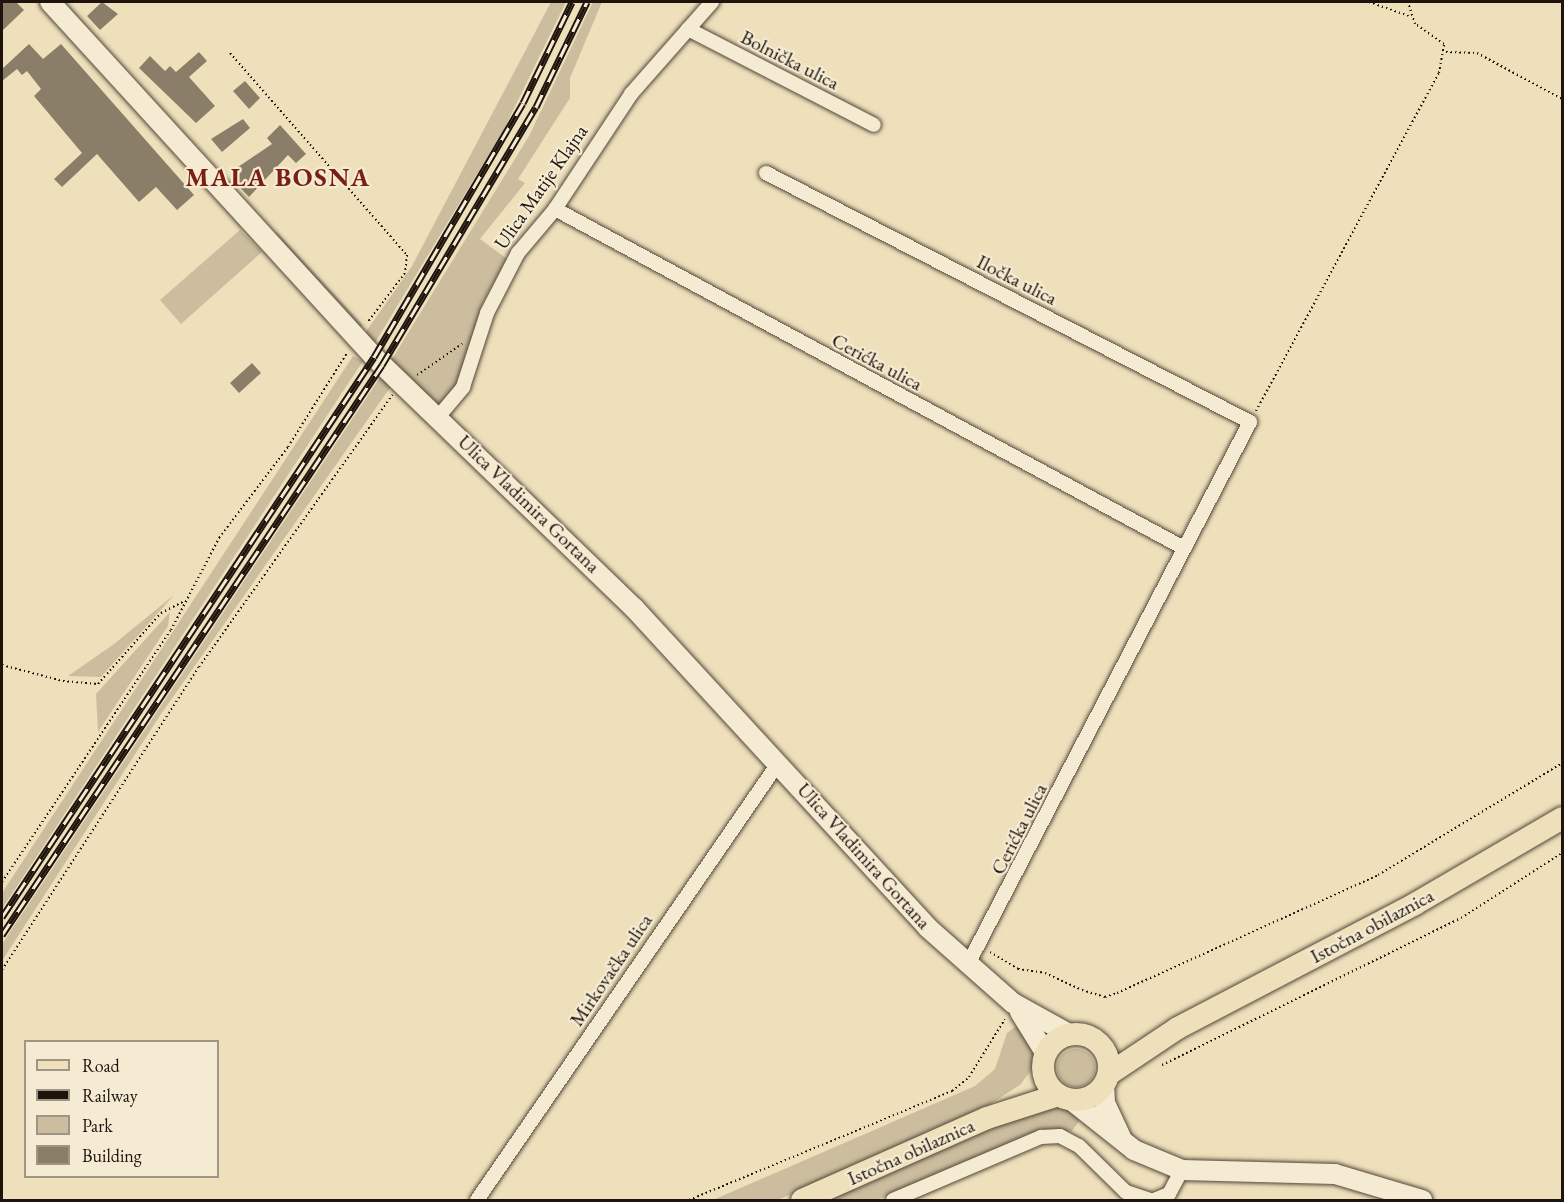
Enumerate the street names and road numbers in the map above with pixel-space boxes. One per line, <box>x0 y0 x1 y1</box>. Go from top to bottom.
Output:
street label: Bolnička ulica <box>737 25 843 95</box>
street label: Ulica Matije Klajna <box>489 120 593 254</box>
street label: Iločka ulica <box>973 250 1061 310</box>
street label: Cerićka ulica <box>828 328 926 396</box>
street label: Ulica Vladimira Gortana <box>453 430 605 578</box>
street label: Ulica Vladimira Gortana <box>792 778 936 934</box>
street label: Cerićka ulica <box>986 779 1052 879</box>
street label: Istočna obilaznica <box>1306 883 1438 969</box>
street label: Mirkovačka ulica <box>565 909 657 1031</box>
street label: Istočna obilaznica <box>844 1113 978 1191</box>

